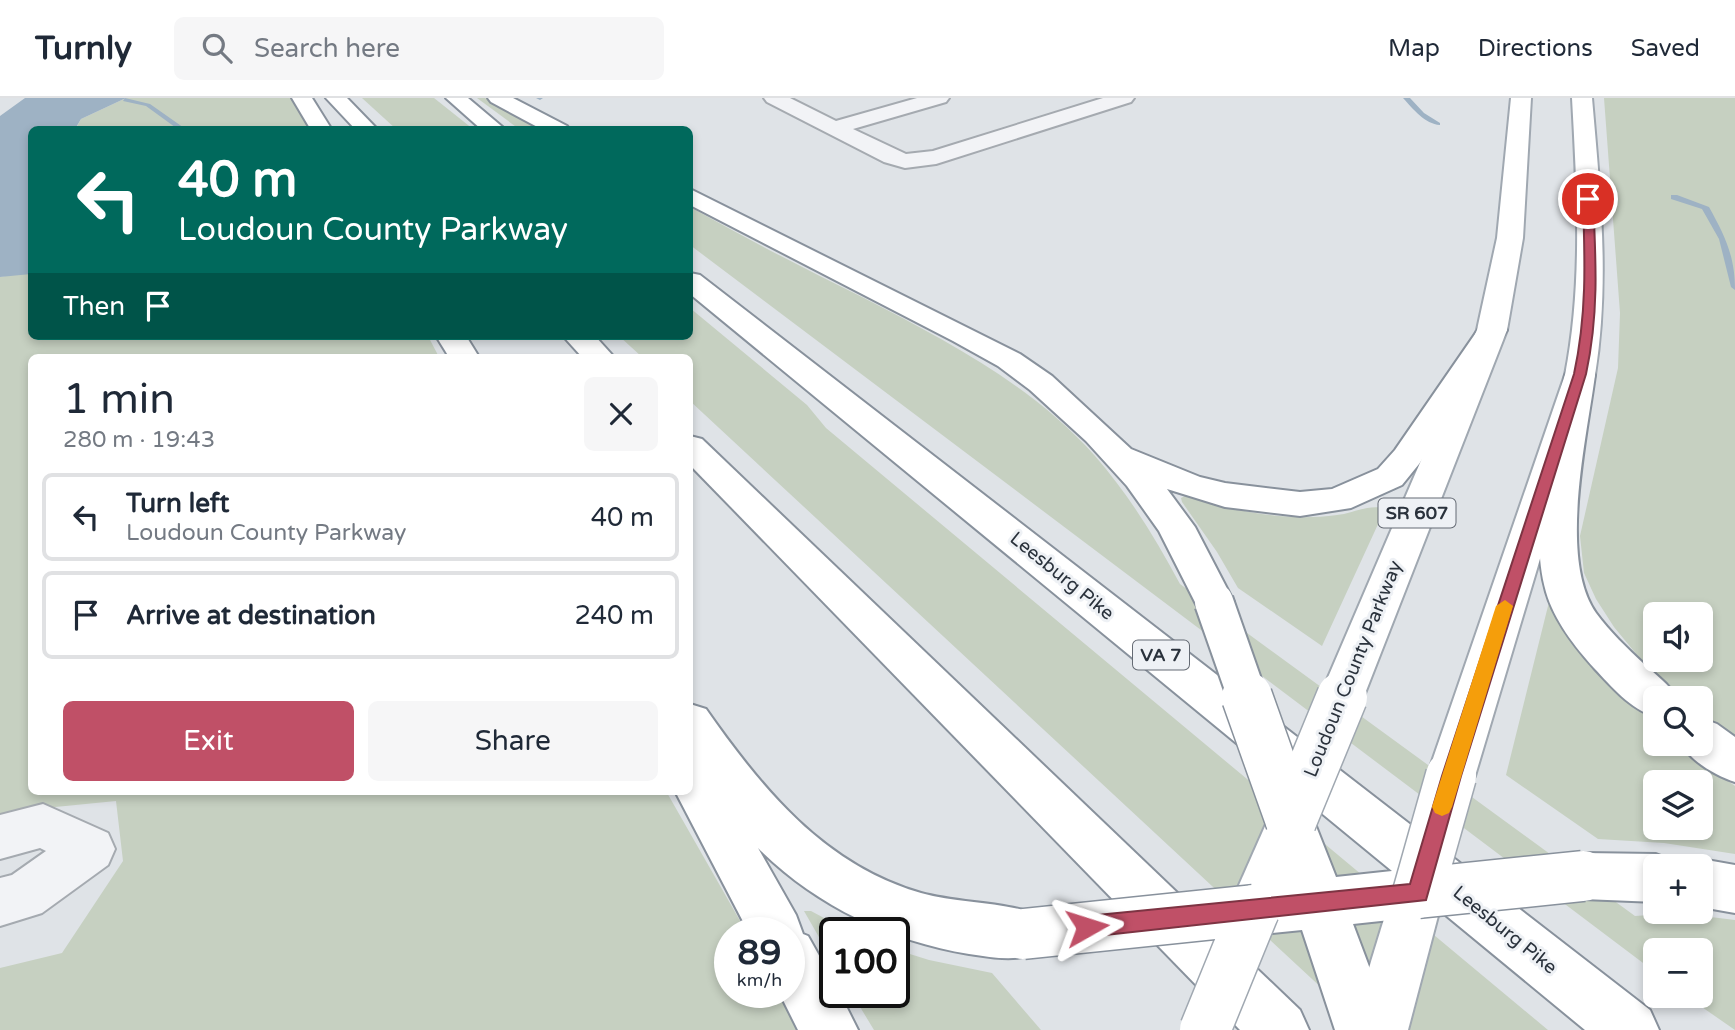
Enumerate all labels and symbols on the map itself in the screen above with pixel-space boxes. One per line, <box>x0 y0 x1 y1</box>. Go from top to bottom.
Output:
pin <box>1558 169 1618 229</box>
road number: SR 607 <box>1378 498 1456 528</box>
street label: Leesburg Pike <box>1006 527 1118 625</box>
street label: Loudoun County Parkway <box>1299 558 1407 780</box>
road number: VA 7 <box>1133 640 1189 670</box>
street label: Leesburg Pike <box>1449 881 1561 979</box>
position arrow <box>1050 890 1124 964</box>
speed limit sign: 100 <box>819 917 910 1008</box>

